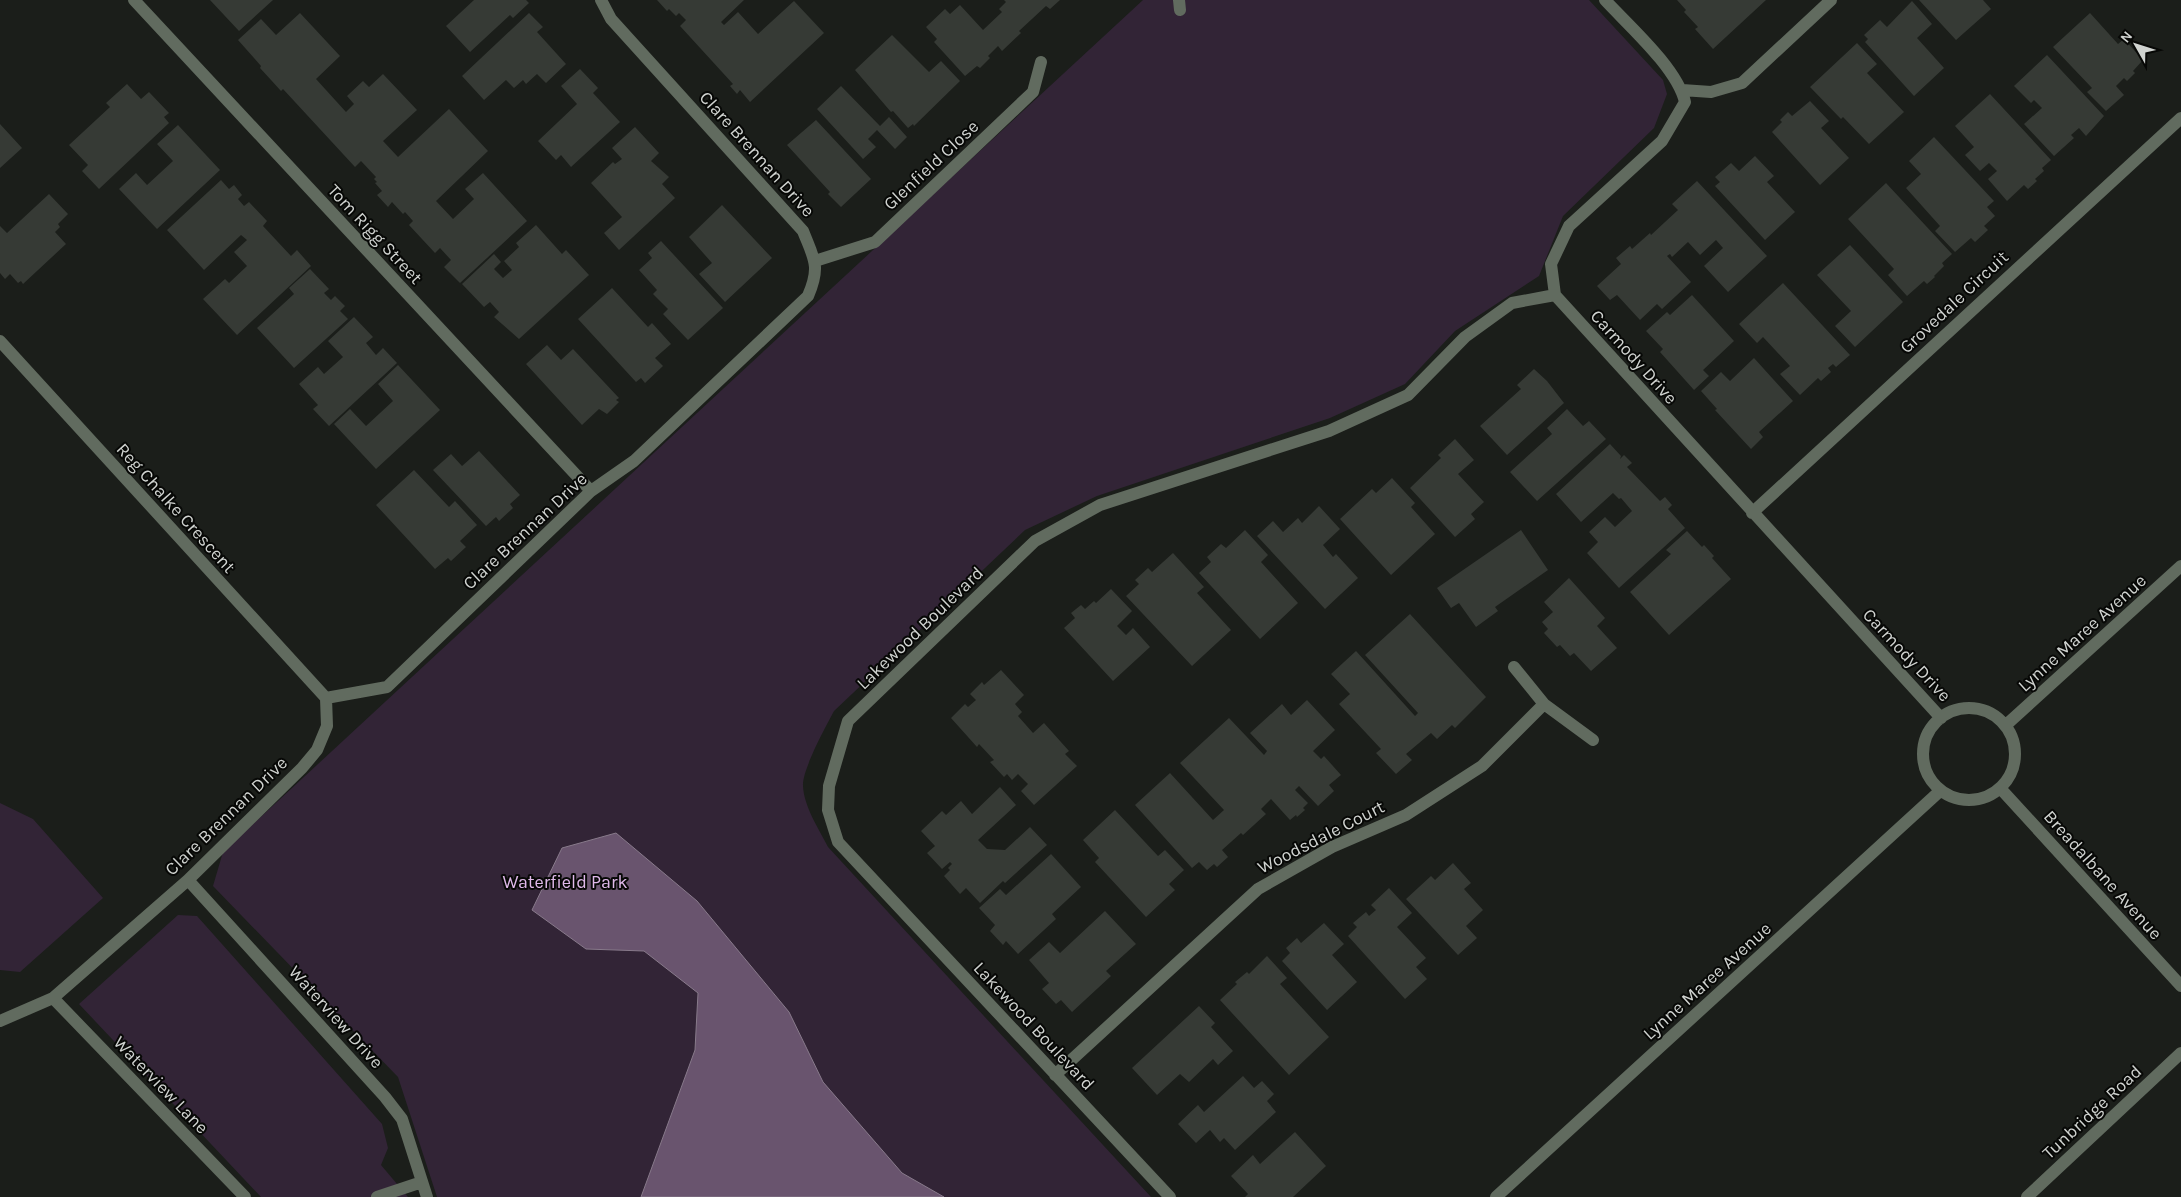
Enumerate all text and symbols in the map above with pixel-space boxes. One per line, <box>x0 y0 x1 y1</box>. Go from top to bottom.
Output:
north arrow <box>2111 20 2161 70</box>
text: N <box>2117 28 2136 46</box>
street label: Clare Brennan Drive <box>695 87 819 221</box>
street label: Glenfield Close <box>879 115 983 215</box>
street label: Tom Rigg Street <box>323 179 427 289</box>
street label: Grovedale Circuit <box>1895 246 2013 358</box>
street label: Carmody Drive <box>1586 305 1682 409</box>
street label: Reg Chalke Crescent <box>112 438 240 578</box>
street label: Clare Brennan Drive <box>458 468 592 594</box>
street label: Lakewood Boulevard <box>852 562 988 694</box>
street label: Lynne Maree Avenue <box>2013 570 2151 696</box>
street label: Carmody Drive <box>1858 604 1956 706</box>
street label: Clare Brennan Drive <box>160 752 292 880</box>
street label: Woodsdale Court <box>1254 795 1388 878</box>
street label: Breadalbane Avenue <box>2039 806 2167 944</box>
park label: Waterfield Park <box>502 871 628 893</box>
street label: Lynne Maree Avenue <box>1638 918 1776 1044</box>
street label: Lakewood Boulevard <box>969 957 1099 1095</box>
street label: Waterview Drive <box>284 961 388 1073</box>
street label: Waterview Lane <box>109 1032 213 1138</box>
street label: Tunbridge Road <box>2038 1060 2146 1164</box>

